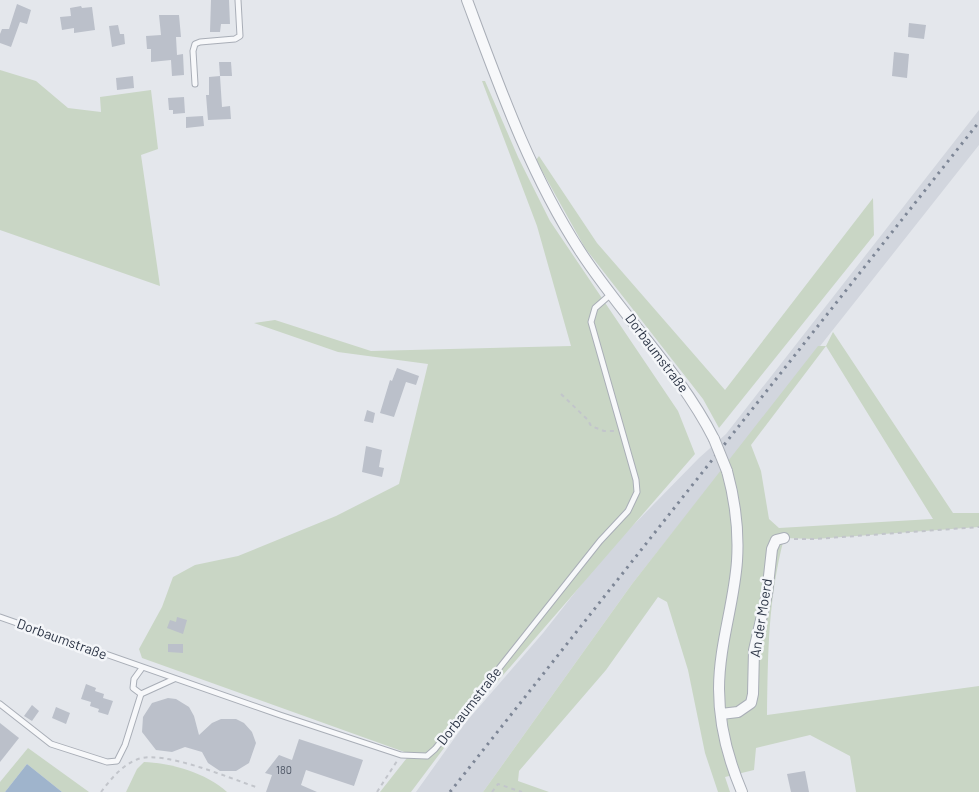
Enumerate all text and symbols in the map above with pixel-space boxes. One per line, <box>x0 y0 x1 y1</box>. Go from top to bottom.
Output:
street label: Dorbaumstraße <box>622 310 693 396</box>
street label: An der Moerd <box>746 577 775 659</box>
street label: Dorbaumstraße <box>15 614 110 663</box>
street label: Dorbaumstraße <box>433 663 504 748</box>
house number: 180 <box>276 763 292 776</box>

